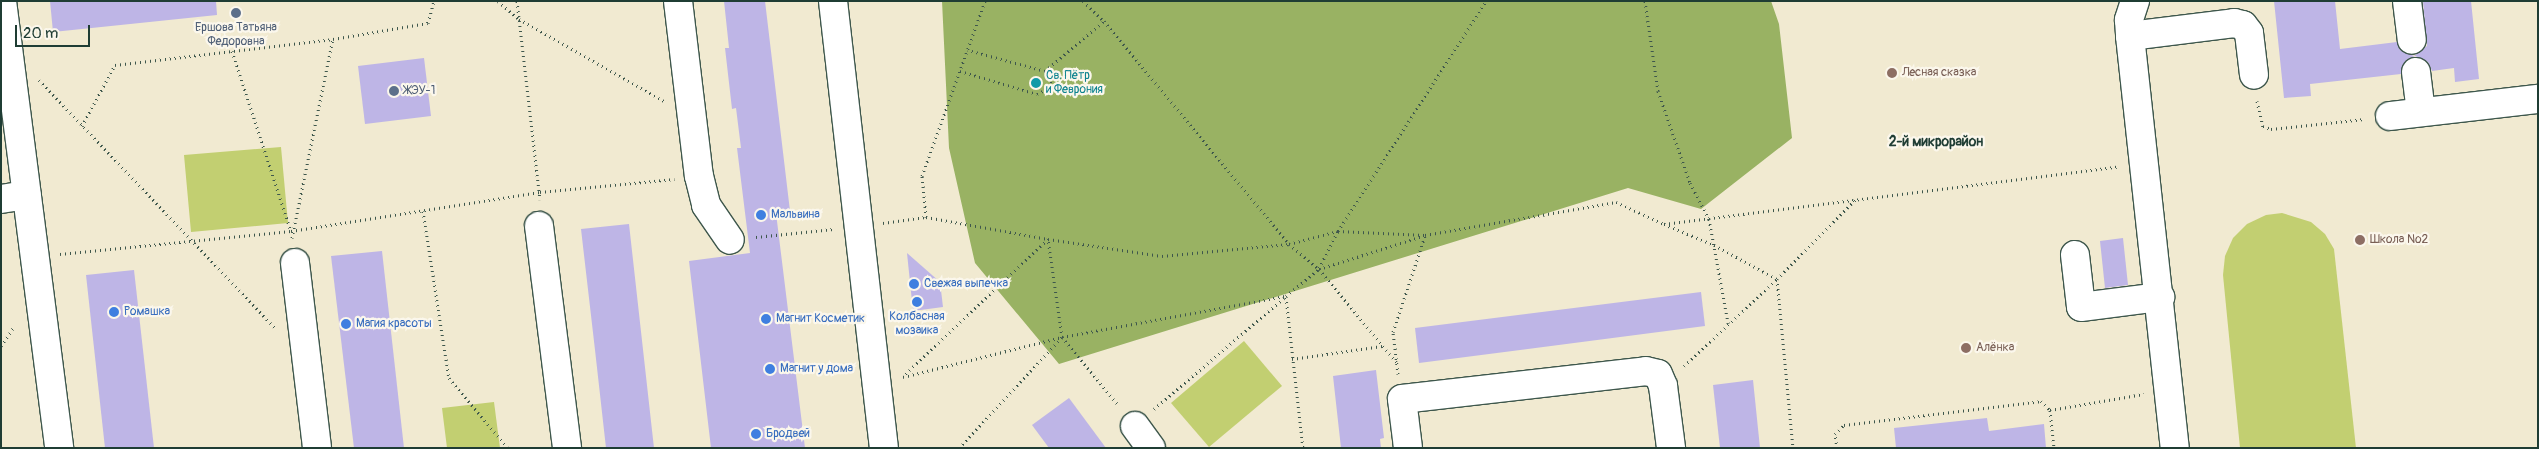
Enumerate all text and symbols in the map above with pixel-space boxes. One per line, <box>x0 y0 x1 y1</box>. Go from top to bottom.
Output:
marker: Ершова Татьяна Федоровна <box>230 7 242 19</box>
scale bar <box>18 15 92 47</box>
place label: Ершова Татьяна Федоровна <box>195 21 277 49</box>
text: 20 m <box>23 24 58 43</box>
place label: Лесная сказка <box>1902 66 1976 80</box>
marker: Лесная сказка <box>1886 67 1898 79</box>
place label: Св. Пётр и Феврония <box>1046 69 1103 97</box>
marker: Св. Пётр и Феврония <box>1030 77 1042 89</box>
place label: ЖЭУ-1 <box>404 84 435 98</box>
marker: ЖЭУ-1 <box>388 85 400 97</box>
district label: 2-й микрорайон <box>1889 134 1983 150</box>
place label: Мальвина <box>771 208 820 222</box>
marker: Мальвина <box>755 209 767 221</box>
place label: Школа №2 <box>2370 233 2428 247</box>
marker: Школа №2 <box>2354 234 2366 246</box>
place label: Свежая выпечка <box>924 277 1008 291</box>
marker: Свежая выпечка <box>908 278 920 290</box>
marker: Колбасная мозаика <box>911 296 923 308</box>
place label: Ромашка <box>124 305 170 319</box>
marker: Ромашка <box>108 306 120 318</box>
place label: Колбасная мозаика <box>889 310 945 338</box>
place label: Магнит Косметик <box>776 312 865 326</box>
marker: Магнит Косметик <box>760 313 772 325</box>
place label: Магия красоты <box>356 317 432 331</box>
marker: Магия красоты <box>340 318 352 330</box>
place label: Алёнка <box>1976 341 2014 355</box>
marker: Алёнка <box>1960 342 1972 354</box>
place label: Магнит у дома <box>780 362 853 376</box>
marker: Магнит у дома <box>764 363 776 375</box>
place label: Бродвей <box>766 427 810 441</box>
marker: Бродвей <box>750 428 762 440</box>

